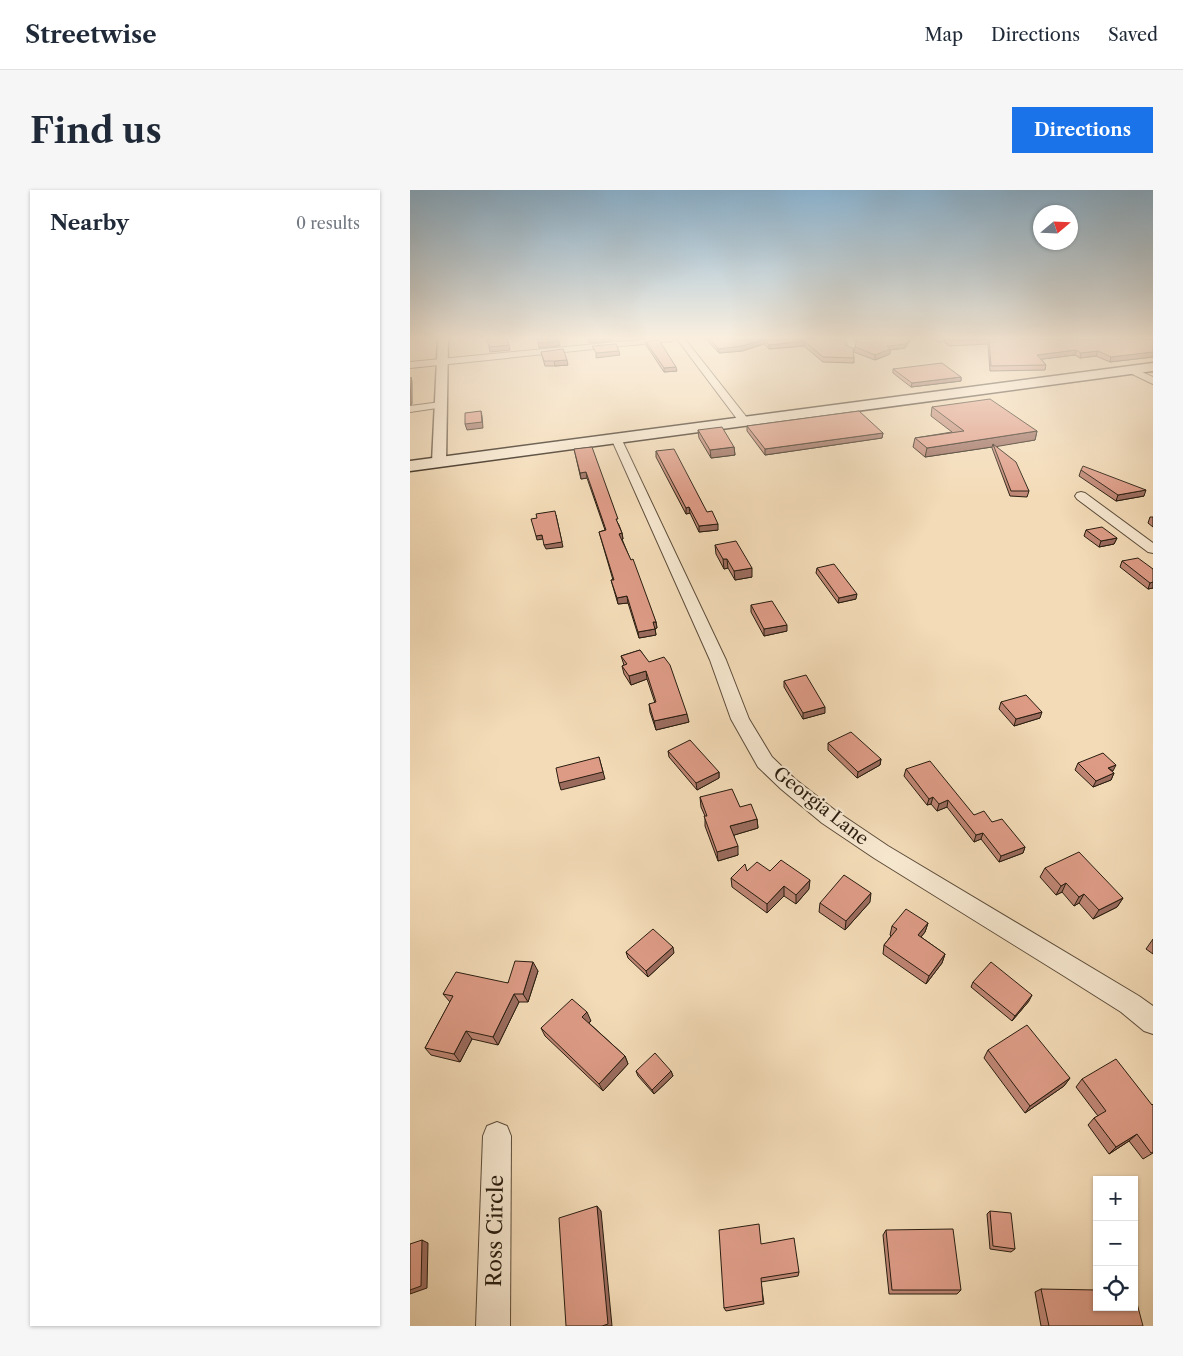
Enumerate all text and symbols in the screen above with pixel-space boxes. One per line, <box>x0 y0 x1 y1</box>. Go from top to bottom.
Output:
text: Streetwise <box>25 20 157 49</box>
text: Map <box>924 24 963 46</box>
text: Directions <box>991 24 1080 46</box>
text: Saved <box>1108 24 1158 46</box>
button: Directions <box>1012 107 1153 153</box>
text: Find us <box>30 109 162 152</box>
north arrow <box>1033 205 1078 250</box>
text: Nearby <box>50 210 129 235</box>
text: 0 results <box>296 213 360 233</box>
street label: Georgia Lane <box>769 762 873 850</box>
street label: Ross Circle <box>481 1175 508 1287</box>
map controls <box>1093 1176 1138 1311</box>
button: + <box>1093 1176 1138 1221</box>
button: − <box>1093 1221 1138 1266</box>
button: locate <box>1093 1266 1138 1311</box>

